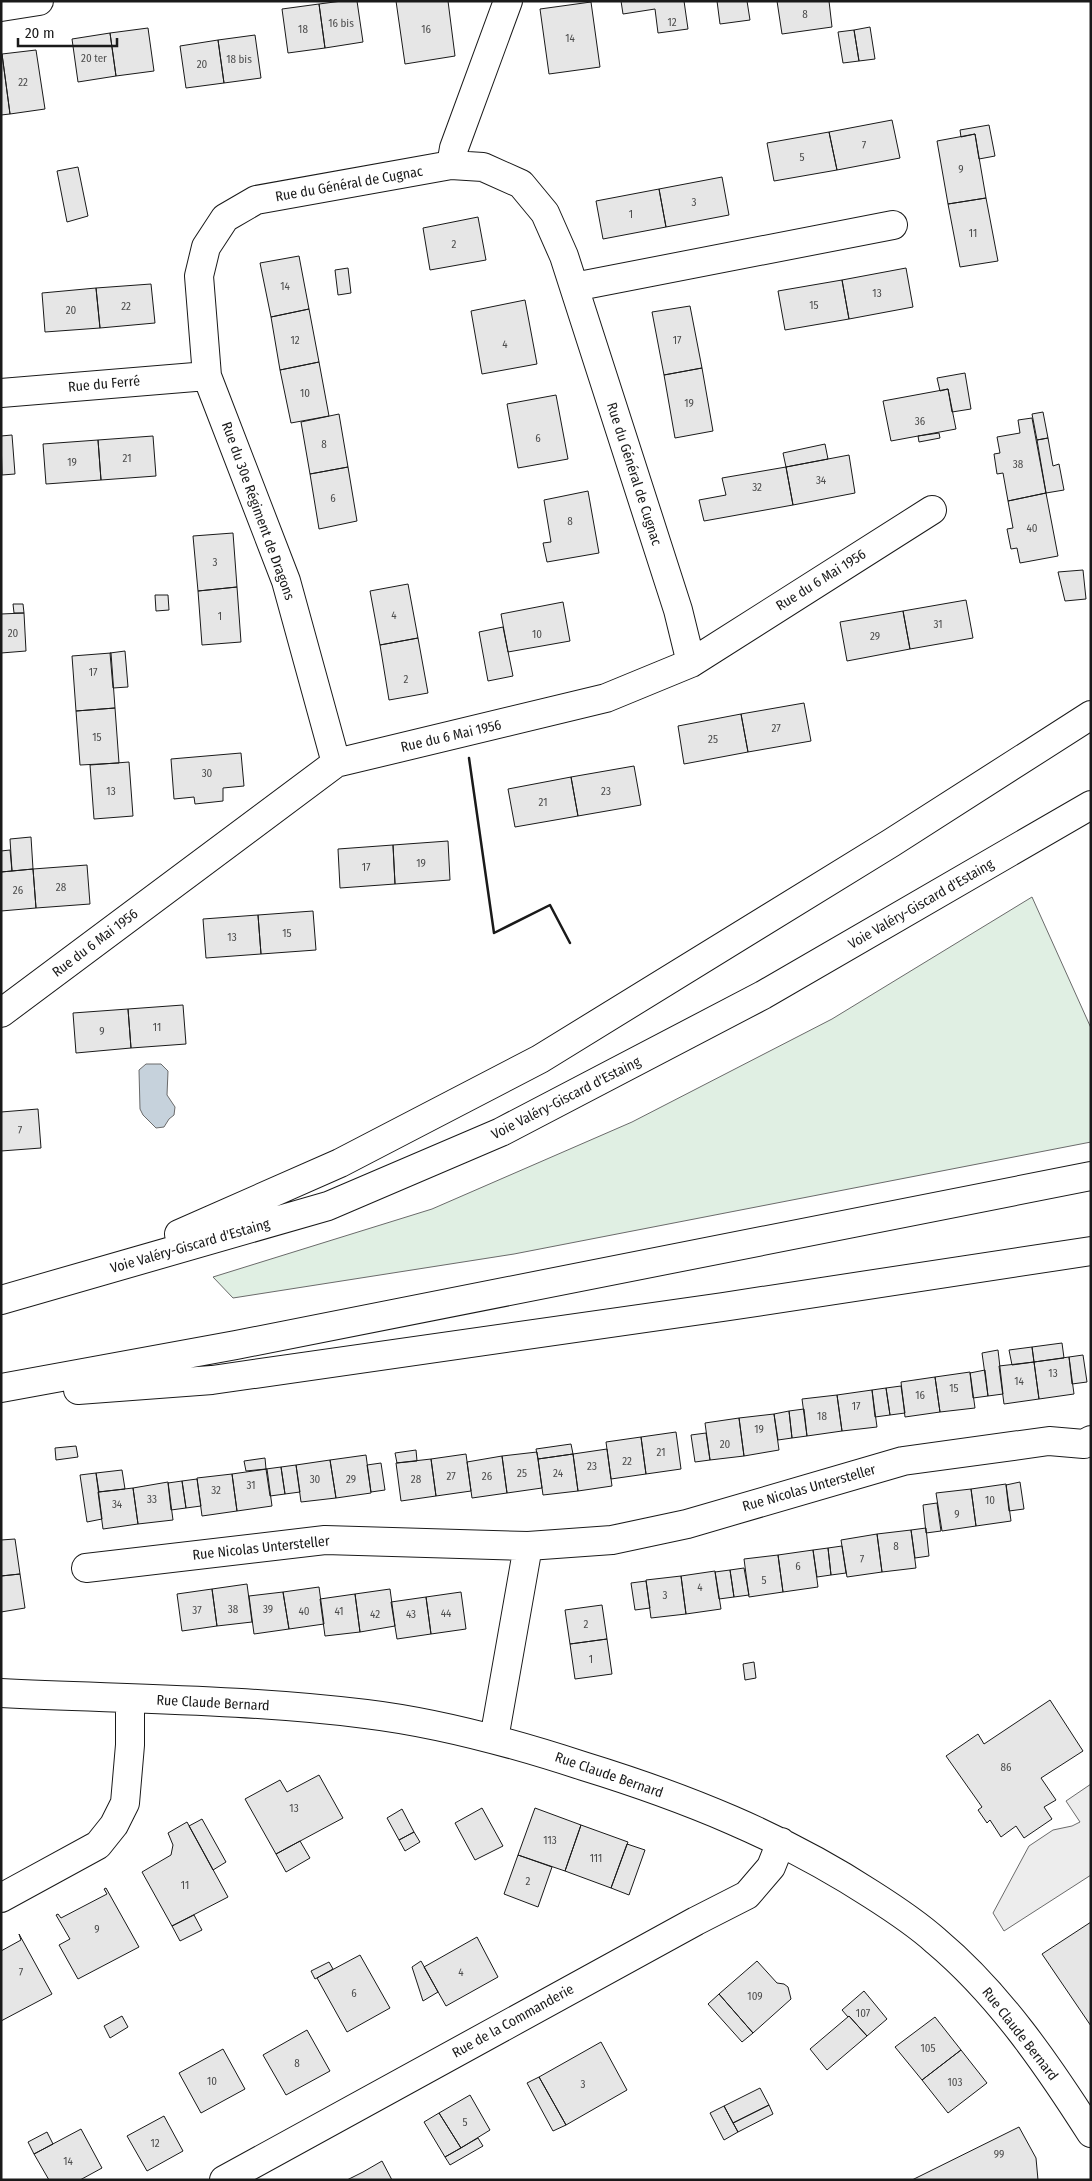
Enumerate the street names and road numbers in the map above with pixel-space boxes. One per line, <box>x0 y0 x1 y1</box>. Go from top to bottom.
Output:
street label: Rue du Général de Cugnac <box>274 163 424 205</box>
street label: Rue du Ferré <box>67 372 141 396</box>
street label: Rue du Général de Cugnac <box>603 400 665 548</box>
street label: Rue du 30e Régiment de Dragons <box>218 419 298 603</box>
street label: Rue du 6 Mai 1956 <box>773 546 869 614</box>
street label: Rue du 6 Mai 1956 <box>399 716 503 756</box>
street label: Voie Valéry-Giscard d'Estaing <box>845 855 997 953</box>
street label: Rue du 6 Mai 1956 <box>49 905 141 981</box>
street label: Voie Valéry-Giscard d'Estaing <box>489 1053 644 1143</box>
street label: Voie Valéry-Giscard d'Estaing <box>108 1215 272 1277</box>
street label: Rue Nicolas Untersteller <box>740 1461 878 1515</box>
street label: Rue Nicolas Untersteller <box>192 1532 331 1564</box>
street label: Rue Claude Bernard <box>156 1692 270 1714</box>
street label: Rue Claude Bernard <box>553 1749 665 1801</box>
street label: Rue de la Commanderie <box>449 1980 577 2061</box>
street label: Rue Claude Bernard <box>978 1984 1062 2084</box>

